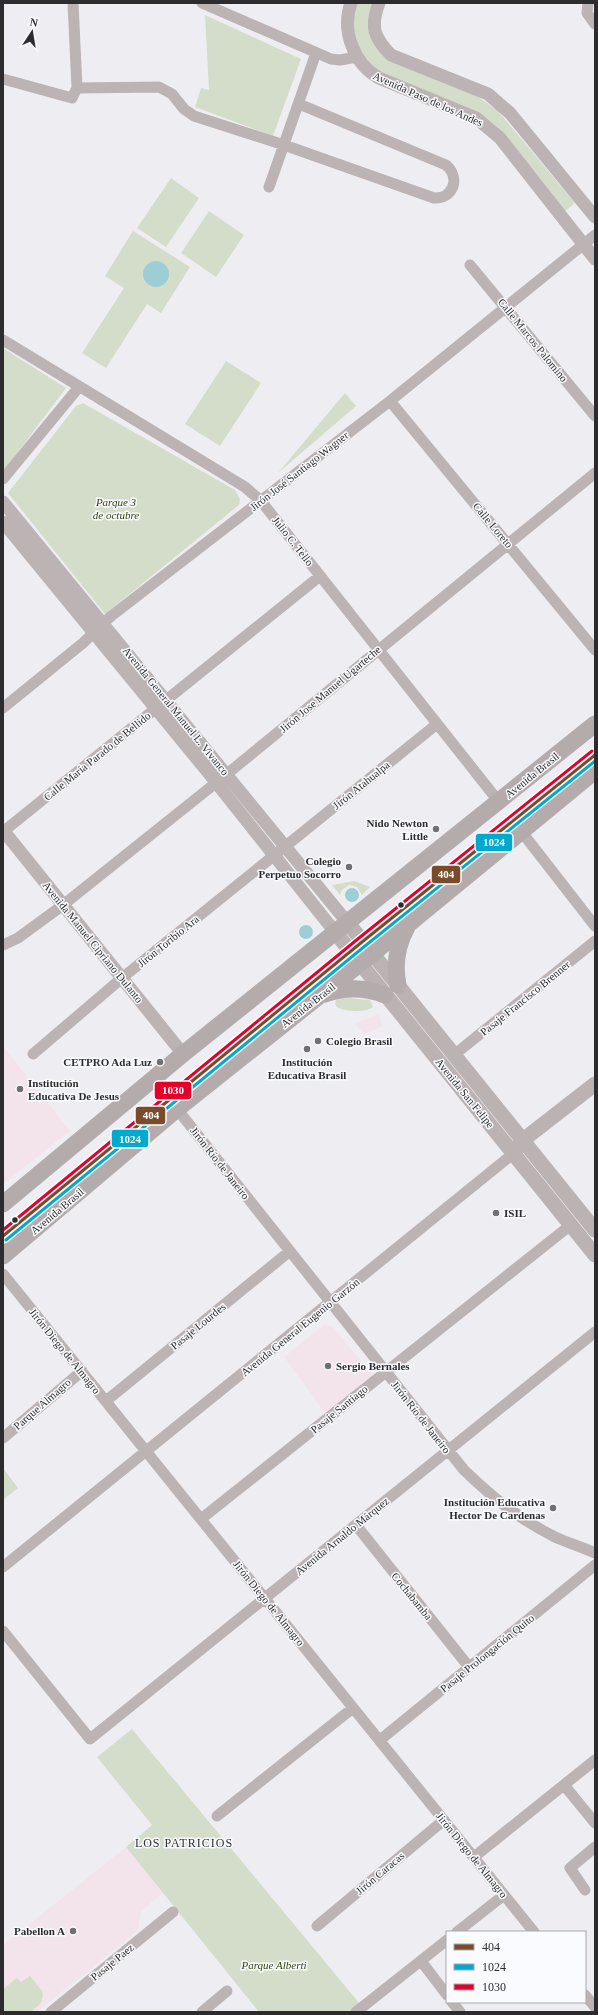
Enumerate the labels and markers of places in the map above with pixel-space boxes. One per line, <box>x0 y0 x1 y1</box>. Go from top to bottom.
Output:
place label: Nido Newton Little <box>367 817 428 842</box>
marker: Nido Newton Little <box>431 824 441 834</box>
place label: Colegio Perpetuo Socorro <box>258 855 341 880</box>
marker: Colegio Perpetuo Socorro <box>344 862 354 872</box>
unlabelled marker <box>396 900 406 910</box>
place label: Colegio Brasil <box>326 1035 392 1047</box>
marker: Colegio Brasil <box>313 1036 323 1046</box>
marker: Institución Educativa Brasil <box>302 1044 312 1054</box>
place label: CETPRO Ada Luz <box>63 1056 152 1068</box>
place label: Institución Educativa Brasil <box>268 1056 346 1081</box>
marker: CETPRO Ada Luz <box>155 1057 165 1067</box>
place label: Institución Educativa De Jesus <box>28 1077 120 1102</box>
marker: Institución Educativa De Jesus <box>15 1084 25 1094</box>
place label: ISIL <box>504 1207 526 1219</box>
marker: ISIL <box>491 1208 501 1218</box>
unlabelled marker <box>10 1215 20 1225</box>
place label: Sergio Bernales <box>336 1360 410 1372</box>
marker: Sergio Bernales <box>323 1361 333 1371</box>
place label: Institución Educativa Hector De Cardenas <box>444 1496 546 1521</box>
marker: Institución Educativa Hector De Cardenas <box>548 1503 558 1513</box>
place label: Pabellon A <box>14 1925 65 1937</box>
marker: Pabellon A <box>68 1926 78 1936</box>

